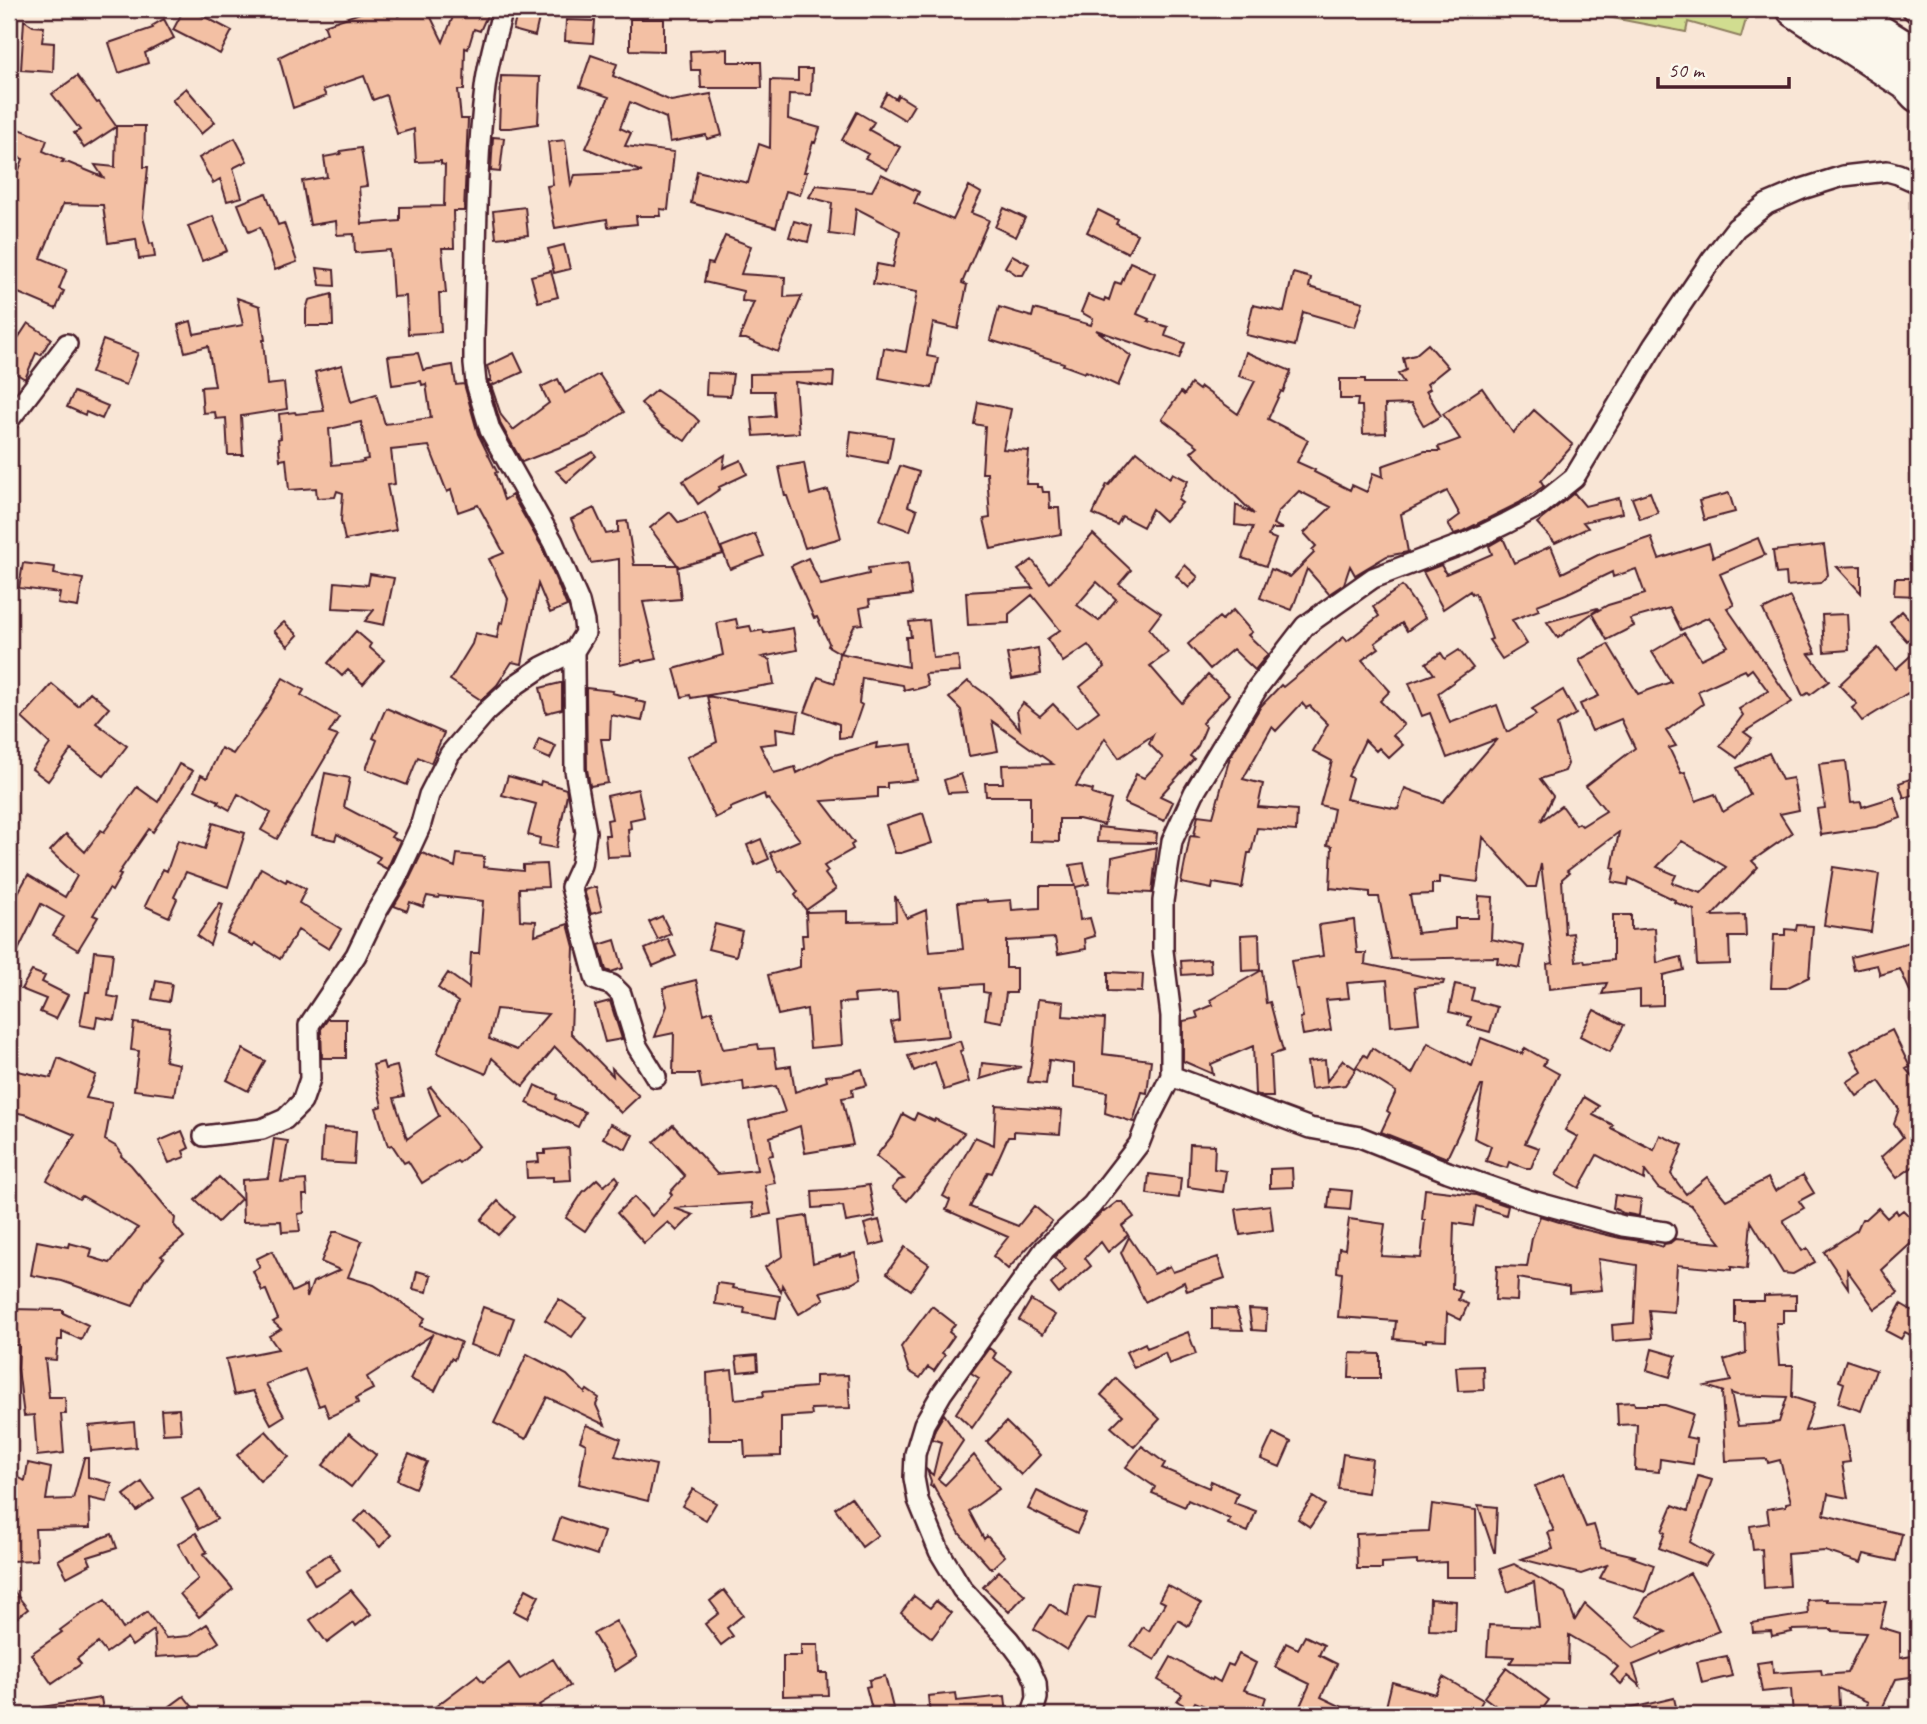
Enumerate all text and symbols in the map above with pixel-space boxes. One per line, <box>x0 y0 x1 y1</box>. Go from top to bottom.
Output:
scale bar <box>1658 46 1789 90</box>
text: 50 m <box>1668 57 1706 83</box>

